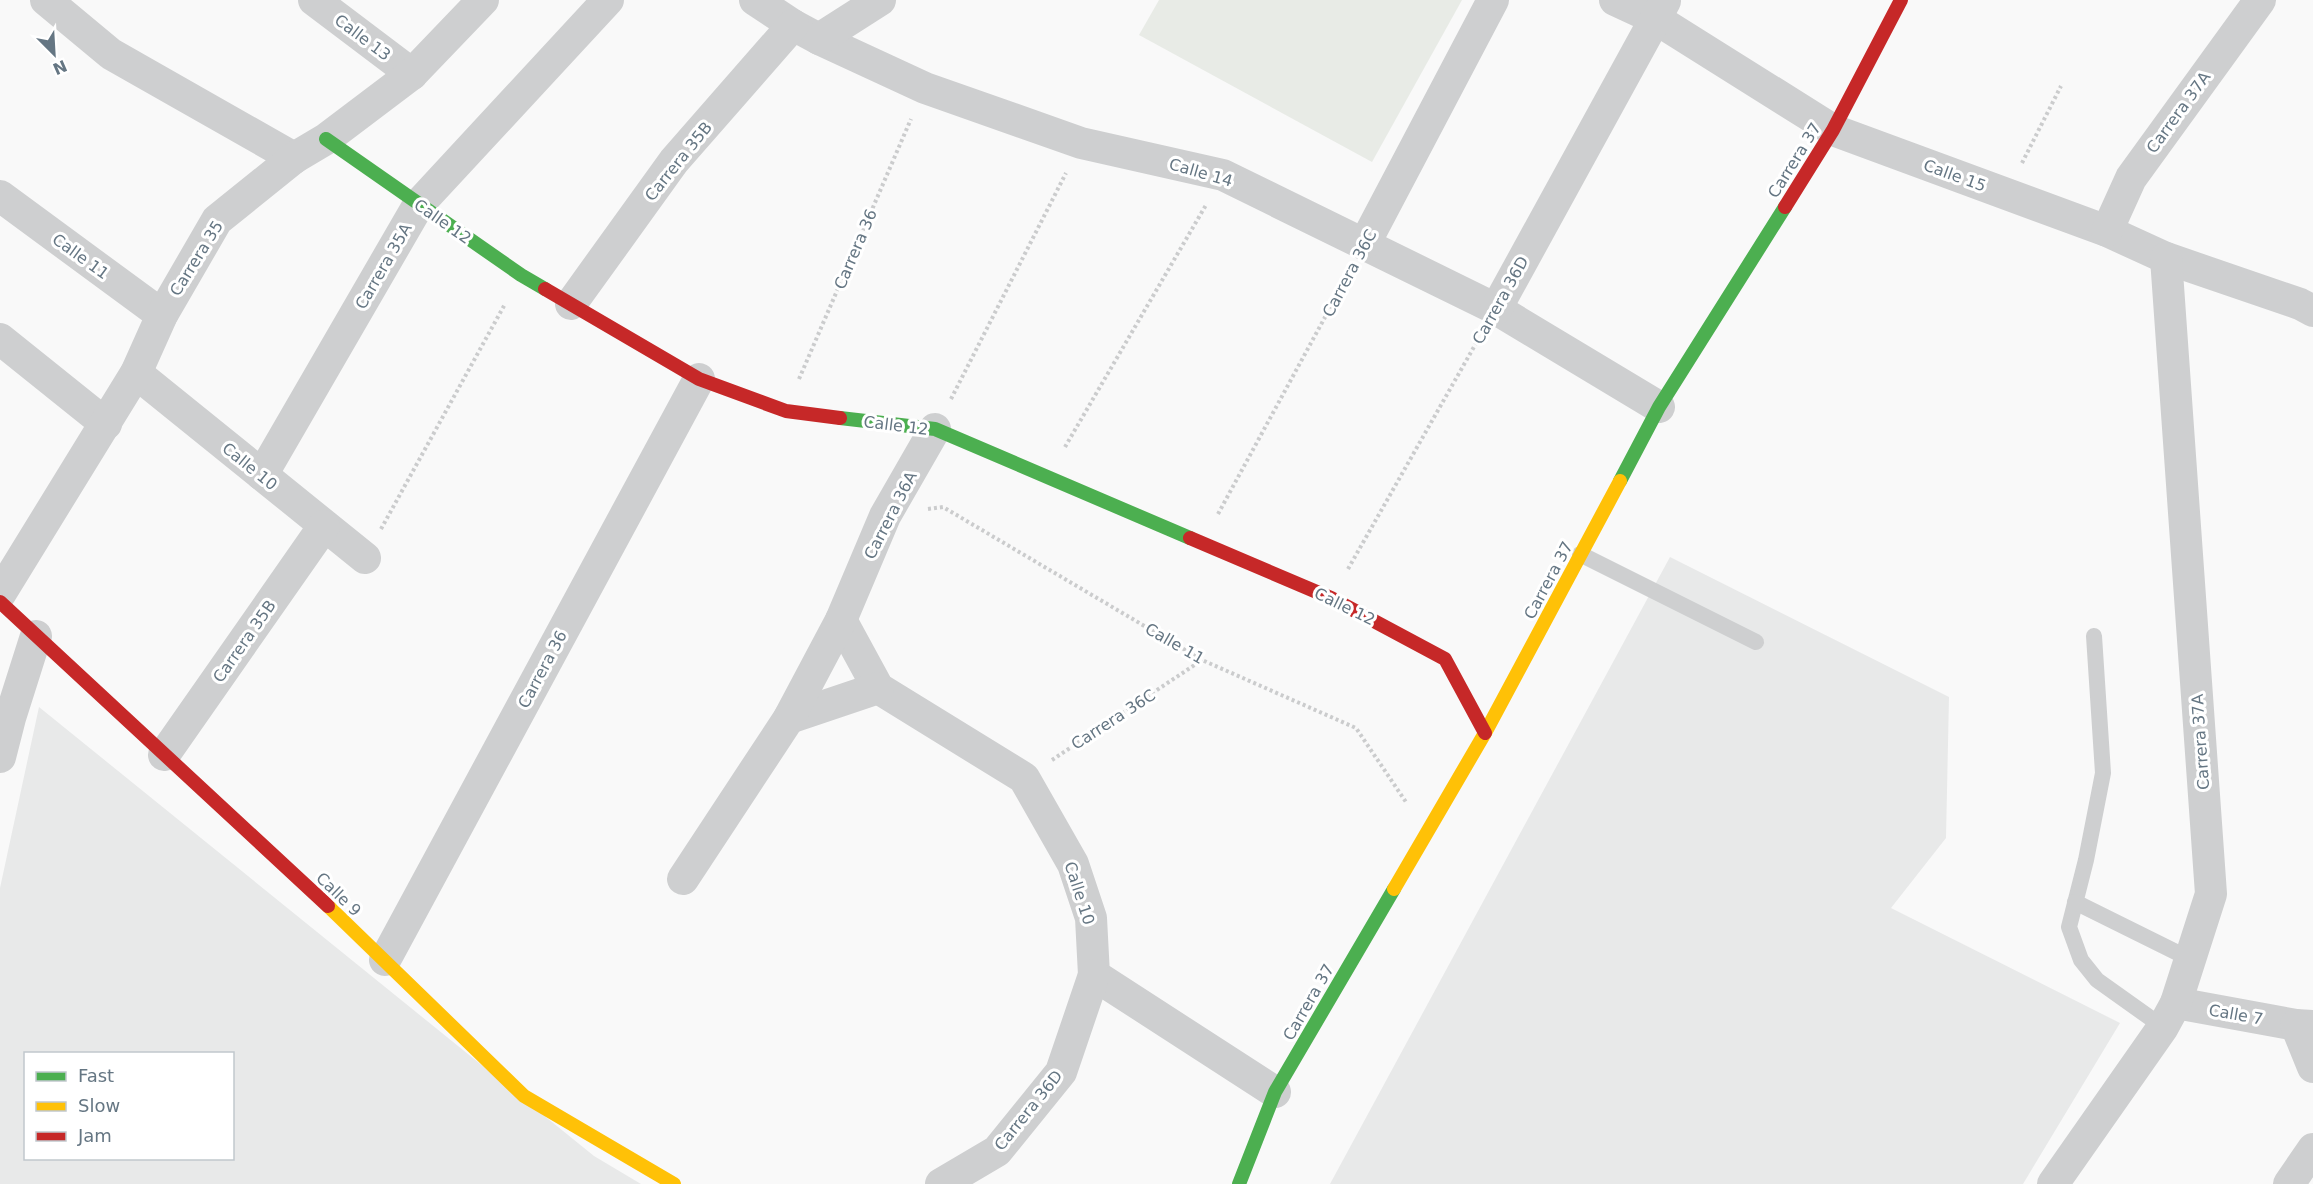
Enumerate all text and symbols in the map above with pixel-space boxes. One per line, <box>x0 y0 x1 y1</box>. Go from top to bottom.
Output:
street label: Calle 13 <box>331 10 394 65</box>
north arrow <box>24 24 84 84</box>
text: N <box>50 56 70 79</box>
street label: Carrera 37A <box>2142 68 2214 157</box>
street label: Carrera 35B <box>641 118 716 205</box>
street label: Carrera 37 <box>1764 119 1825 201</box>
street label: Calle 14 <box>1167 154 1235 191</box>
street label: Calle 15 <box>1921 155 1989 196</box>
street label: Calle 12 <box>411 195 475 248</box>
street label: Carrera 36 <box>830 206 881 292</box>
street label: Carrera 35 <box>166 217 227 299</box>
street label: Carrera 35A <box>351 220 416 313</box>
street label: Carrera 36C <box>1318 226 1380 320</box>
street label: Calle 11 <box>49 230 113 283</box>
street label: Carrera 36D <box>1468 253 1532 347</box>
street label: Calle 12 <box>862 412 929 439</box>
street label: Calle 10 <box>218 439 281 494</box>
street label: Carrera 36A <box>860 468 921 562</box>
street label: Carrera 37 <box>1520 538 1577 622</box>
street label: Calle 12 <box>1311 584 1378 629</box>
street label: Carrera 35B <box>209 596 280 686</box>
street label: Calle 11 <box>1142 619 1208 668</box>
street label: Carrera 36 <box>514 627 571 711</box>
street label: Carrera 36C <box>1068 685 1159 754</box>
street label: Carrera 37A <box>2188 693 2213 791</box>
street label: Calle 10 <box>1060 859 1099 927</box>
street label: Calle 9 <box>312 868 365 920</box>
street label: Carrera 37 <box>1279 961 1338 1044</box>
street label: Calle 7 <box>2207 1000 2265 1029</box>
legend <box>24 1052 234 1160</box>
text: Fast <box>78 1065 114 1086</box>
street label: Carrera 36D <box>990 1066 1066 1154</box>
text: Slow <box>78 1095 120 1116</box>
text: Jam <box>77 1125 112 1146</box>

